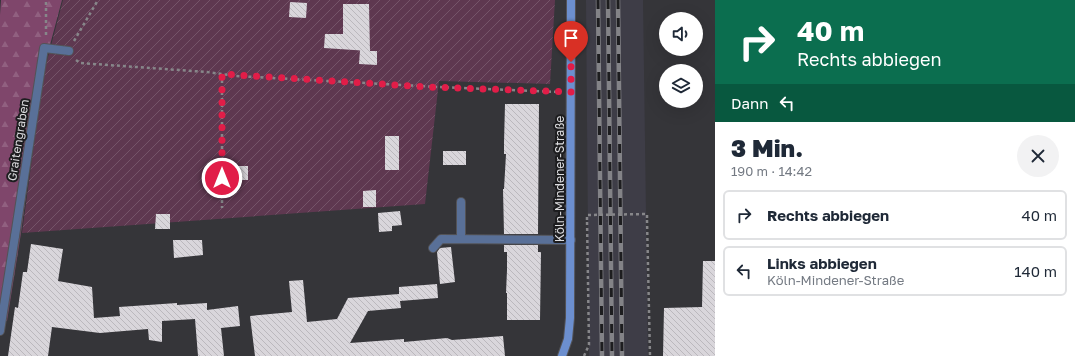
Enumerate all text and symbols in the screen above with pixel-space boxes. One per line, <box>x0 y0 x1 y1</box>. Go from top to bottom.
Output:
map controls <box>659 12 703 108</box>
button: sound <box>659 12 703 56</box>
text: 40 m <box>797 14 864 47</box>
icon: right <box>731 16 783 68</box>
pin <box>554 21 588 62</box>
icon: arrive <box>560 27 582 49</box>
text: Rechts abbiegen <box>797 48 942 70</box>
button: layers <box>659 64 703 108</box>
icon: left <box>776 92 798 114</box>
text: Dann <box>731 94 768 112</box>
street label: Graitengraben <box>4 98 32 182</box>
street label: Köln-Mindener-Straße <box>552 116 567 242</box>
text: 3 Min. <box>731 133 803 162</box>
button: close <box>1017 135 1059 177</box>
position arrow <box>201 157 243 199</box>
text: 190 m · 14:42 <box>731 163 812 179</box>
icon: right <box>733 204 755 226</box>
text: Rechts abbiegen <box>767 206 889 224</box>
text: 40 m <box>1022 206 1057 224</box>
text: Links abbiegen <box>767 254 877 272</box>
icon: left <box>733 260 755 282</box>
text: 140 m <box>1014 262 1057 280</box>
text: Köln-Mindener-Straße <box>767 272 904 288</box>

